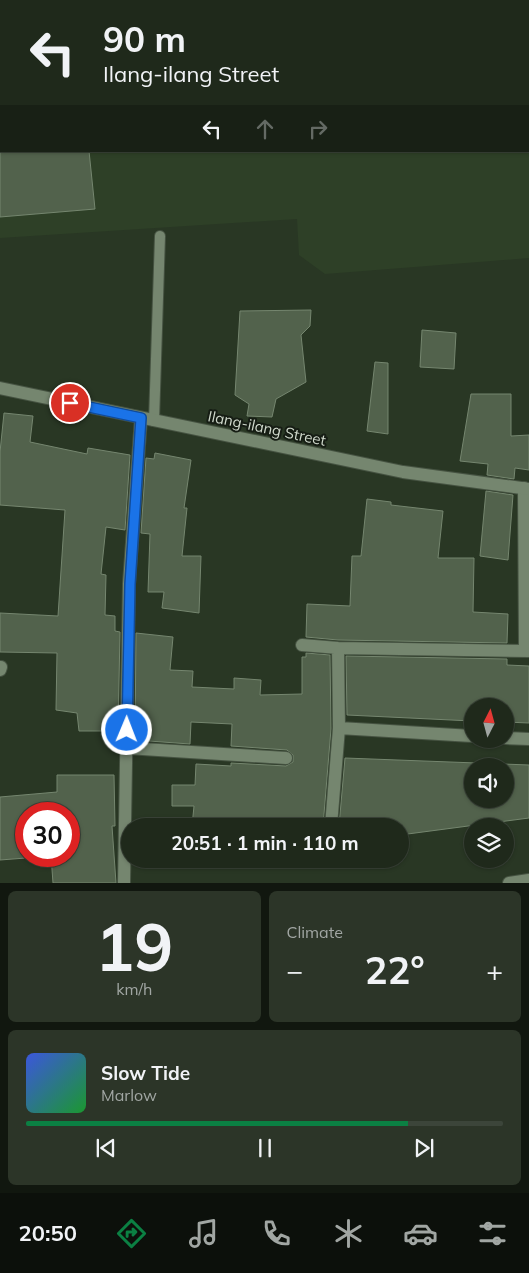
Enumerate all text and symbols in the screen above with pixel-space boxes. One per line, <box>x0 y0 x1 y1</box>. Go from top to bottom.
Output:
text: 90 m <box>103 17 186 61</box>
icon: left <box>20 20 85 85</box>
text: Ilang-ilang Street <box>103 60 279 88</box>
icon: left <box>198 115 226 143</box>
icon: ahead <box>251 115 279 143</box>
icon: right <box>304 115 332 143</box>
pin <box>49 382 91 424</box>
icon: arrive <box>56 389 84 417</box>
street label: Ilang-ilang Street <box>206 406 328 450</box>
north arrow <box>464 698 514 748</box>
map controls <box>464 698 514 868</box>
position arrow <box>100 703 152 755</box>
button: sound <box>464 758 514 808</box>
speed limit sign: 30 <box>15 802 80 867</box>
button: layers <box>464 818 514 868</box>
text: 20:51 · 1 min · 110 m <box>171 831 359 855</box>
text: 19 <box>95 906 173 987</box>
text: Climate <box>287 922 343 942</box>
text: 22° <box>365 946 425 994</box>
text: − <box>287 953 303 988</box>
text: + <box>486 953 503 988</box>
text: km/h <box>116 979 152 999</box>
text: Slow Tide <box>101 1061 190 1085</box>
text: Marlow <box>101 1085 157 1105</box>
icon: previous <box>92 1134 120 1162</box>
icon: pause <box>251 1134 279 1162</box>
icon: next <box>410 1134 438 1162</box>
icon: directions <box>114 1216 149 1251</box>
icon: music <box>186 1216 221 1251</box>
icon: phone <box>259 1216 294 1251</box>
icon: climate <box>331 1216 366 1251</box>
icon: car <box>403 1216 438 1251</box>
icon: filters <box>475 1216 510 1251</box>
text: 20:50 <box>19 1219 77 1247</box>

